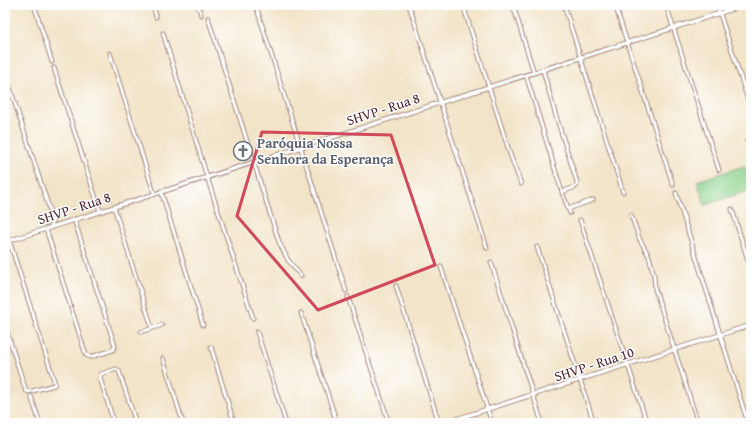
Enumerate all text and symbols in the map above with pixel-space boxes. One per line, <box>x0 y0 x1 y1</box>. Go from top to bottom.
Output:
street label: SHVP - Rua 8 <box>344 88 422 130</box>
place label: Paróquia Nossa Senhora da Esperança <box>257 133 395 169</box>
church icon: Paróquia Nossa Senhora da Esperança <box>232 140 254 162</box>
street label: SHVP - Rua 8 <box>35 187 113 229</box>
street label: SHVP - Rua 10 <box>552 342 637 386</box>

